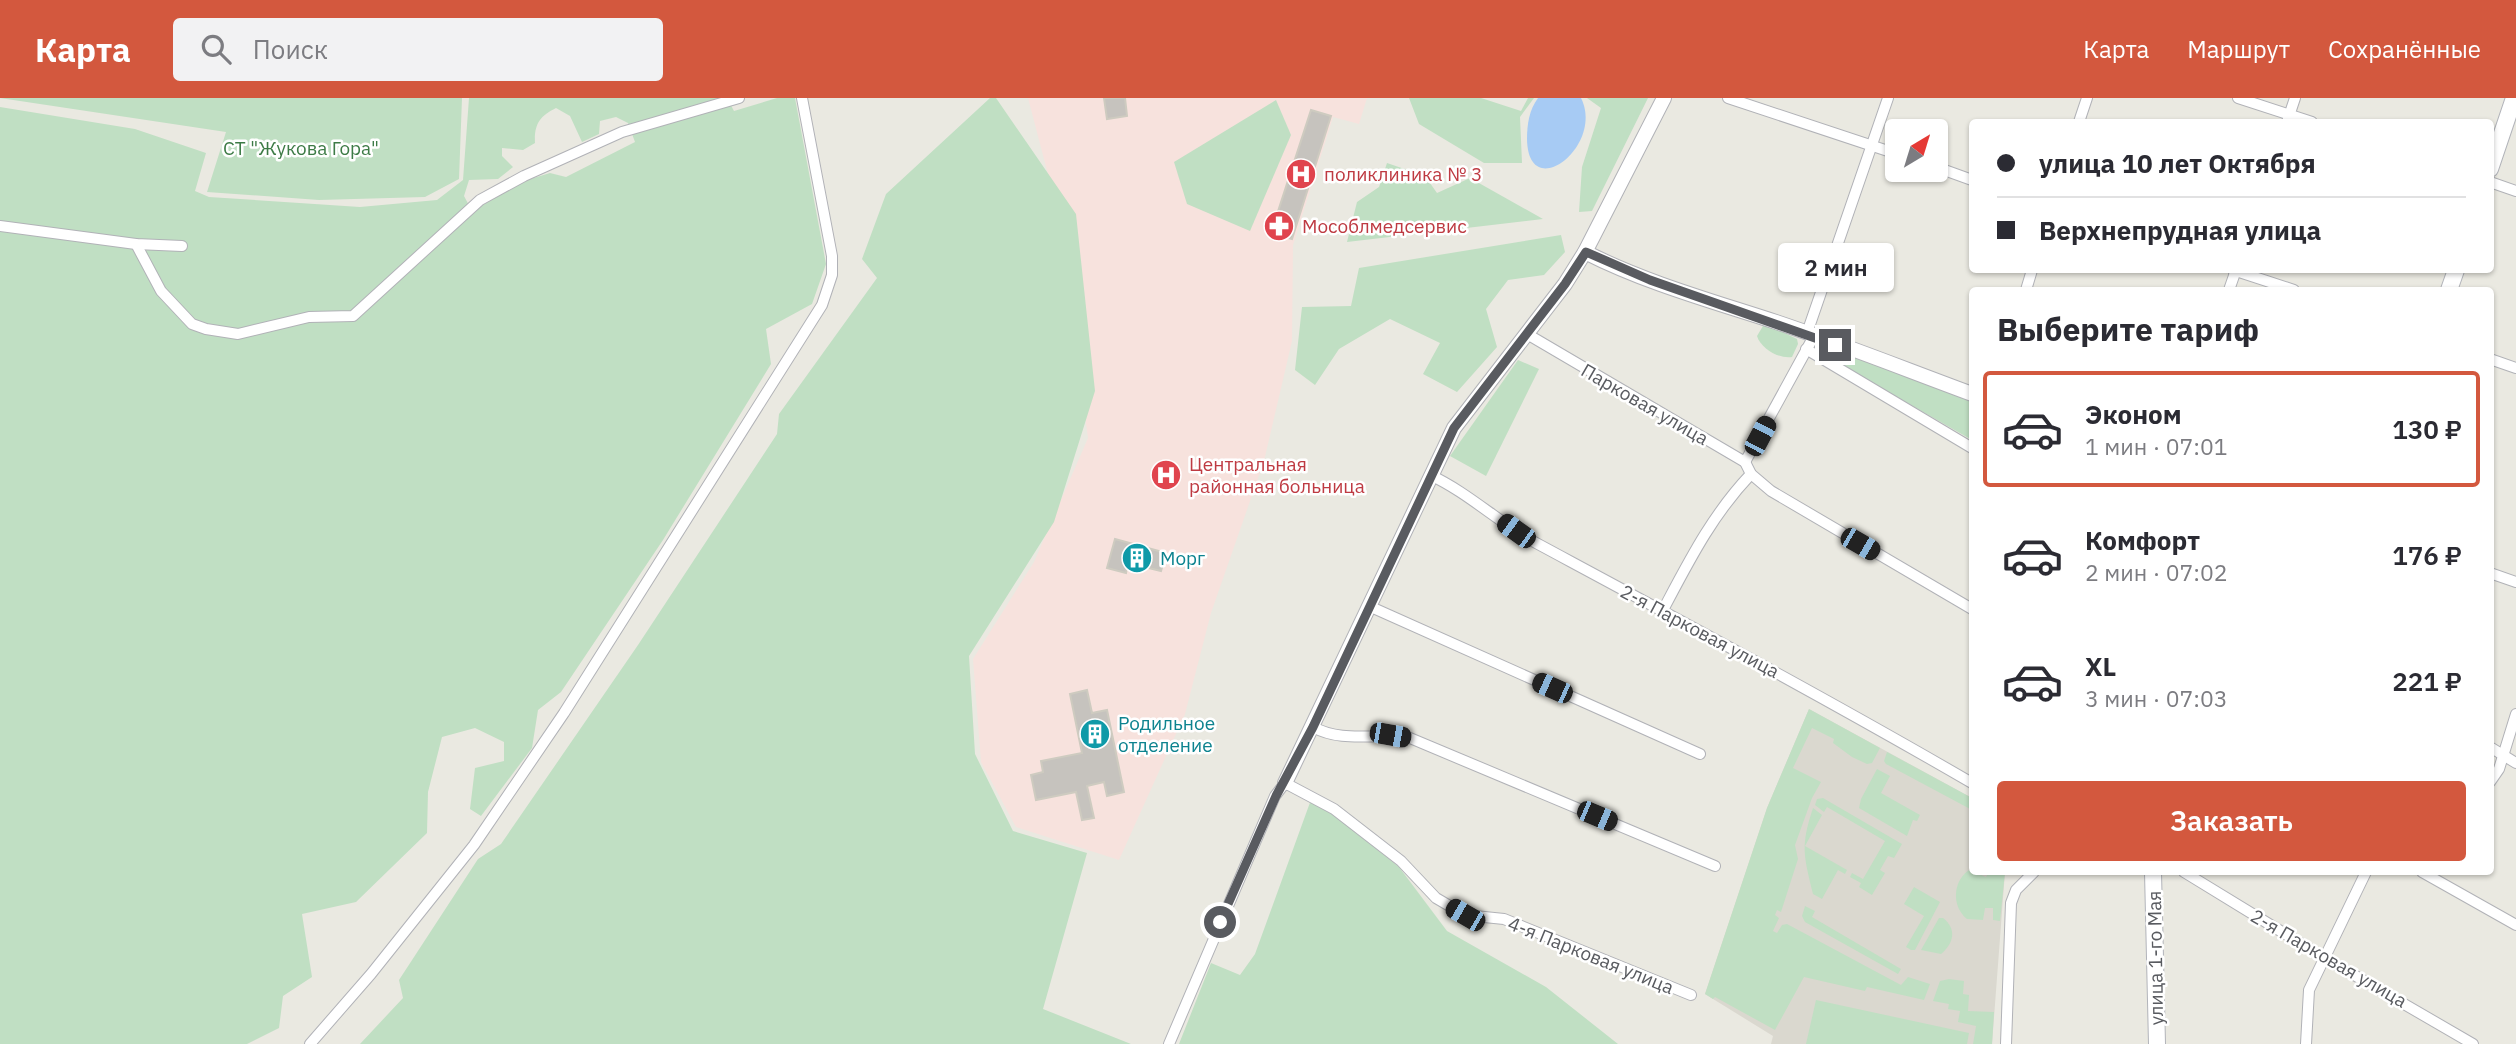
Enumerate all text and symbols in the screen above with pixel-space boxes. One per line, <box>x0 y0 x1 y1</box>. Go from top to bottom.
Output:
search box <box>173 18 663 81</box>
text: Карта <box>35 28 131 71</box>
icon: search <box>197 30 235 68</box>
text: Поиск <box>253 32 328 66</box>
text: Карта <box>2083 33 2149 65</box>
text: Маршрут <box>2187 33 2290 65</box>
text: Сохранённые <box>2328 33 2481 65</box>
north arrow <box>1885 119 1948 182</box>
map controls <box>1885 119 1948 182</box>
park label: СТ "Жукова Гора" <box>223 136 379 160</box>
text: улица 10 лет Октября <box>2039 146 2316 180</box>
hospital icon: поликлиника № 3 <box>1284 157 1318 191</box>
place label: поликлиника № 3 <box>1324 162 1482 186</box>
pharmacy icon: Мособлмедсервис <box>1262 209 1296 243</box>
text: Верхнепрудная улица <box>2039 213 2321 247</box>
place label: Мособлмедсервис <box>1302 214 1467 238</box>
callout: 2 мин <box>1777 244 1893 292</box>
text: 2 мин <box>1804 252 1868 282</box>
text: Выберите тариф <box>1997 308 2259 350</box>
route end <box>1819 329 1851 361</box>
street label: Парковая улица <box>1577 358 1713 450</box>
text: Эконом <box>2085 397 2182 431</box>
icon: car <box>2001 398 2064 461</box>
text: 130 ₽ <box>2392 412 2462 446</box>
car <box>1741 413 1780 459</box>
text: 1 мин · 07:01 <box>2085 431 2228 461</box>
place label: Центральная районная больница <box>1189 452 1365 498</box>
hospital icon: Центральная районная больница <box>1149 458 1183 492</box>
car <box>1493 510 1540 552</box>
text: Комфорт <box>2085 523 2200 557</box>
car <box>1837 524 1884 564</box>
icon: car <box>2001 524 2064 587</box>
text: 176 ₽ <box>2392 538 2462 572</box>
building icon: Морг <box>1120 541 1154 575</box>
place label: Морг <box>1160 546 1205 570</box>
text: 2 мин · 07:02 <box>2085 557 2228 587</box>
street label: 2-я Парковая улица <box>1616 579 1784 683</box>
text: XL <box>2085 649 2116 683</box>
icon: car <box>2001 650 2064 713</box>
text: 221 ₽ <box>2392 664 2462 698</box>
car <box>1529 670 1576 706</box>
text: 3 мин · 07:03 <box>2085 683 2228 713</box>
place label: Родильное отделение <box>1118 711 1215 757</box>
building icon: Родильное отделение <box>1078 717 1112 751</box>
car <box>1368 721 1413 749</box>
button: Заказать <box>1997 781 2466 861</box>
car <box>1574 798 1621 834</box>
street label: улица 1-го Мая <box>2142 890 2168 1026</box>
car <box>1442 895 1489 935</box>
street label: 2-я Парковая улица <box>2246 903 2412 1013</box>
route start <box>1204 906 1236 938</box>
street label: 4-я Парковая улица <box>1505 911 1677 999</box>

